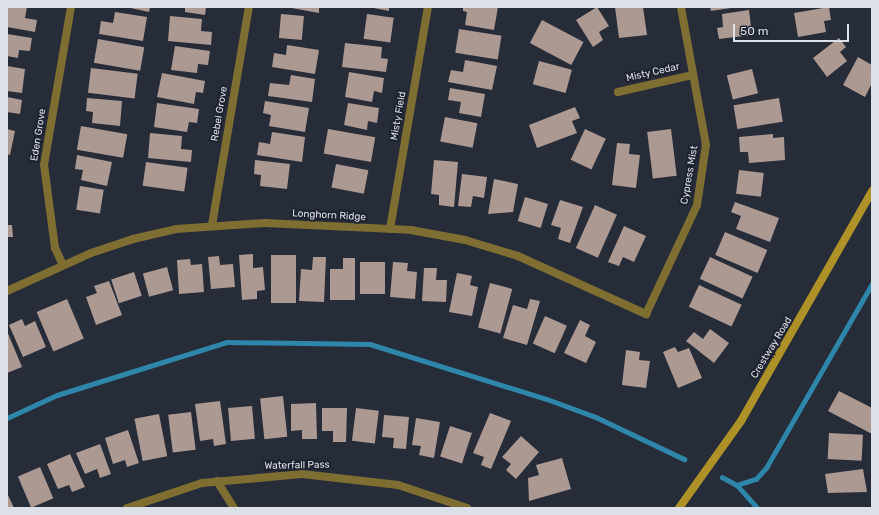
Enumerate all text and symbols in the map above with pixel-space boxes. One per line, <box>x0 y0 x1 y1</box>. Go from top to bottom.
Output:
scale bar <box>735 16 851 42</box>
text: 50 m <box>740 24 768 38</box>
street label: Misty Cedar <box>625 61 681 85</box>
street label: Rebel Grove <box>209 86 231 142</box>
street label: Misty Field <box>389 91 409 141</box>
street label: Eden Grove <box>29 108 49 162</box>
street label: Cypress Mist <box>679 145 701 205</box>
street label: Longhorn Ridge <box>292 208 366 224</box>
street label: Crestway Road <box>749 315 795 381</box>
street label: Waterfall Pass <box>264 459 330 473</box>

